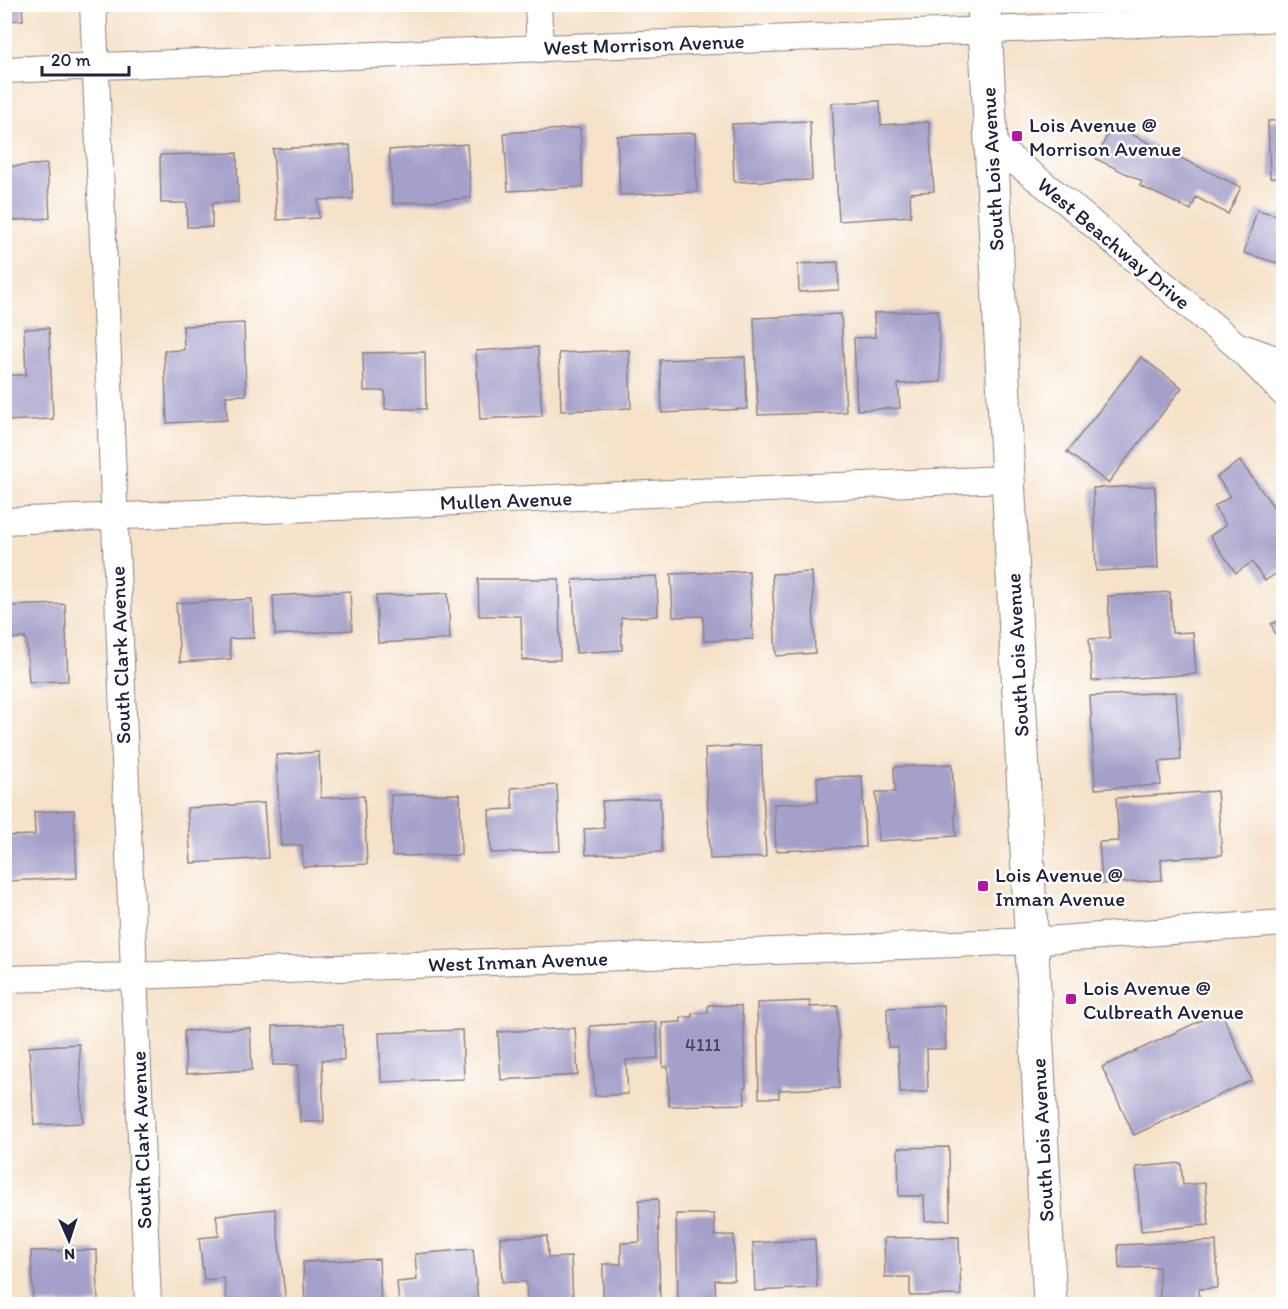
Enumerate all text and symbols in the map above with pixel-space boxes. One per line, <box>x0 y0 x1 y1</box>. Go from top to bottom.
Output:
street label: West Morrison Avenue <box>543 28 745 60</box>
scale bar <box>42 39 129 77</box>
text: 20 m <box>51 49 91 71</box>
street label: South Lois Avenue <box>975 86 1009 252</box>
place label: Lois Avenue @ Morrison Avenue <box>1029 112 1181 161</box>
marker: Lois Avenue @ Morrison Avenue <box>1010 129 1024 143</box>
street label: West Beachway Drive <box>1032 172 1196 314</box>
street label: Mullen Avenue <box>439 485 573 515</box>
street label: South Clark Avenue <box>104 566 136 744</box>
street label: South Lois Avenue <box>1000 572 1034 738</box>
place label: Lois Avenue @ Inman Avenue <box>995 862 1125 911</box>
marker: Lois Avenue @ Inman Avenue <box>976 879 990 893</box>
street label: West Inman Avenue <box>428 945 608 977</box>
place label: Lois Avenue @ Culbreath Avenue <box>1083 975 1244 1024</box>
marker: Lois Avenue @ Culbreath Avenue <box>1064 992 1078 1006</box>
house number: 4111 <box>685 1034 721 1056</box>
street label: South Clark Avenue <box>125 1051 157 1229</box>
street label: South Lois Avenue <box>1025 1057 1059 1223</box>
north arrow <box>39 1210 99 1270</box>
text: N <box>64 1245 76 1264</box>

